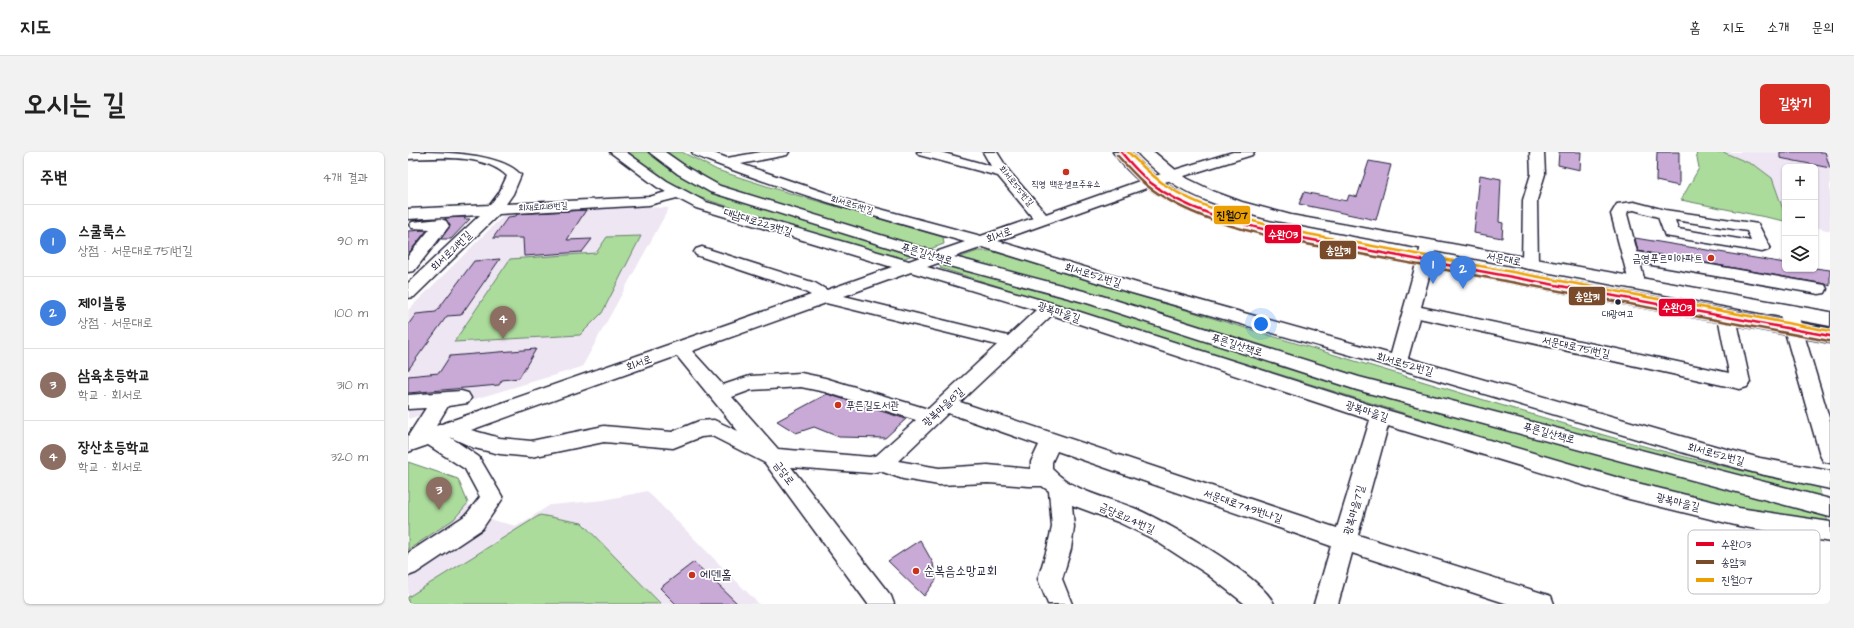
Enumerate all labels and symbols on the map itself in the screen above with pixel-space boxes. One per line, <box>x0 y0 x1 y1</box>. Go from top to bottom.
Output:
street label: 회서로55번길 <box>996 163 1037 210</box>
marker: 직영 백운셀프주유소 <box>1061 167 1071 177</box>
place label: 직영 백운셀프주유소 <box>1032 178 1100 191</box>
street label: 회서로51번길 <box>829 192 876 218</box>
street label: 회재로1218번길 <box>518 199 569 215</box>
street label: 대남대로223번길 <box>722 204 794 240</box>
line badge: 진월07 <box>1213 205 1251 225</box>
text: 진월07 <box>1216 208 1248 223</box>
street label: 회서로 <box>984 223 1014 247</box>
line badge: 수완03 <box>1264 224 1302 244</box>
street label: 회서로21번길 <box>427 227 475 274</box>
text: 수완03 <box>1268 227 1299 242</box>
street label: 푸른길산책로 <box>899 239 955 269</box>
line badge: 송암31 <box>1319 240 1357 260</box>
text: 송암31 <box>1326 243 1351 258</box>
street label: 서문대로 <box>1485 249 1523 269</box>
pin: 1 <box>1420 251 1446 284</box>
place label: 금영푸르미아파트 <box>1632 251 1703 266</box>
marker: 금영푸르미아파트 <box>1706 253 1716 263</box>
pin: 2 <box>1450 256 1476 289</box>
street label: 회서로52번길 <box>1063 259 1123 291</box>
line badge: 송암31 <box>1568 286 1606 306</box>
text: 송암31 <box>1575 289 1600 304</box>
marker: 대광여고 <box>1613 297 1623 307</box>
street label: 광복마을길 <box>1036 298 1083 326</box>
line badge: 수완03 <box>1658 298 1696 317</box>
text: 수완03 <box>1662 300 1693 315</box>
pin: 4 <box>490 306 516 339</box>
place label: 대광여고 <box>1602 307 1634 321</box>
your location <box>1251 314 1271 334</box>
street label: 푸른길산책로 <box>1209 330 1265 360</box>
street label: 서문대로751번길 <box>1541 332 1611 362</box>
street label: 회서로52번길 <box>1375 349 1435 379</box>
street label: 회서로 <box>624 351 654 375</box>
street label: 광복마을8길 <box>919 384 967 430</box>
street label: 광복마을길 <box>1344 397 1391 425</box>
place label: 푸른길도서관 <box>846 398 899 413</box>
marker: 푸른길도서관 <box>833 400 843 410</box>
street label: 푸른길산책로 <box>1521 419 1577 447</box>
street label: 회서로52번길 <box>1686 439 1746 469</box>
street label: 금당로 <box>770 458 798 488</box>
pin: 3 <box>426 477 452 510</box>
street label: 광복마을7길 <box>1340 483 1368 537</box>
street label: 서문대로749번나길 <box>1202 485 1285 527</box>
street label: 광복마을길 <box>1655 489 1701 515</box>
street label: 금당로124번길 <box>1097 499 1157 537</box>
legend <box>1688 530 1820 594</box>
text: 수완03 <box>1721 537 1752 552</box>
text: 송암31 <box>1721 555 1746 570</box>
place label: 순복음소망교회 <box>924 562 997 580</box>
place label: 에덴홀 <box>700 566 731 584</box>
marker: 순복음소망교회 <box>911 566 921 576</box>
marker: 에덴홀 <box>687 570 697 580</box>
text: 진월07 <box>1721 573 1753 588</box>

